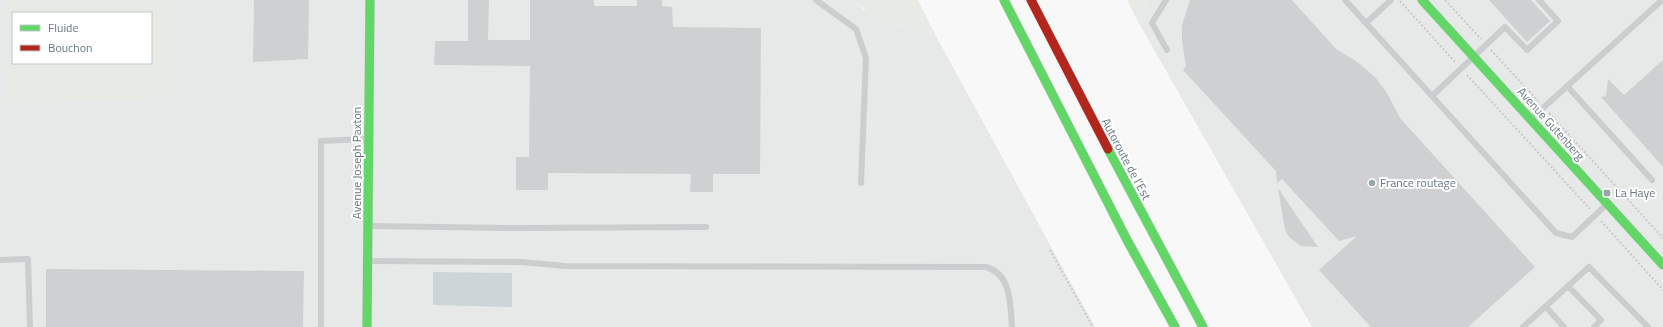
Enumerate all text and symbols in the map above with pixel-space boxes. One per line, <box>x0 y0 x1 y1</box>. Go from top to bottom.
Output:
legend <box>12 12 152 64</box>
text: Fluide <box>48 18 79 37</box>
text: Bouchon <box>48 38 93 57</box>
street label: Avenue Gutenberg <box>1513 83 1590 165</box>
street label: Avenue Joseph Paxton <box>347 107 366 219</box>
street label: Autoroute de l’Est <box>1097 114 1156 204</box>
place label: France routage <box>1380 173 1456 192</box>
marker: France routage <box>1367 178 1377 188</box>
place label: La Haye <box>1615 183 1655 202</box>
marker: La Haye <box>1602 188 1612 198</box>

